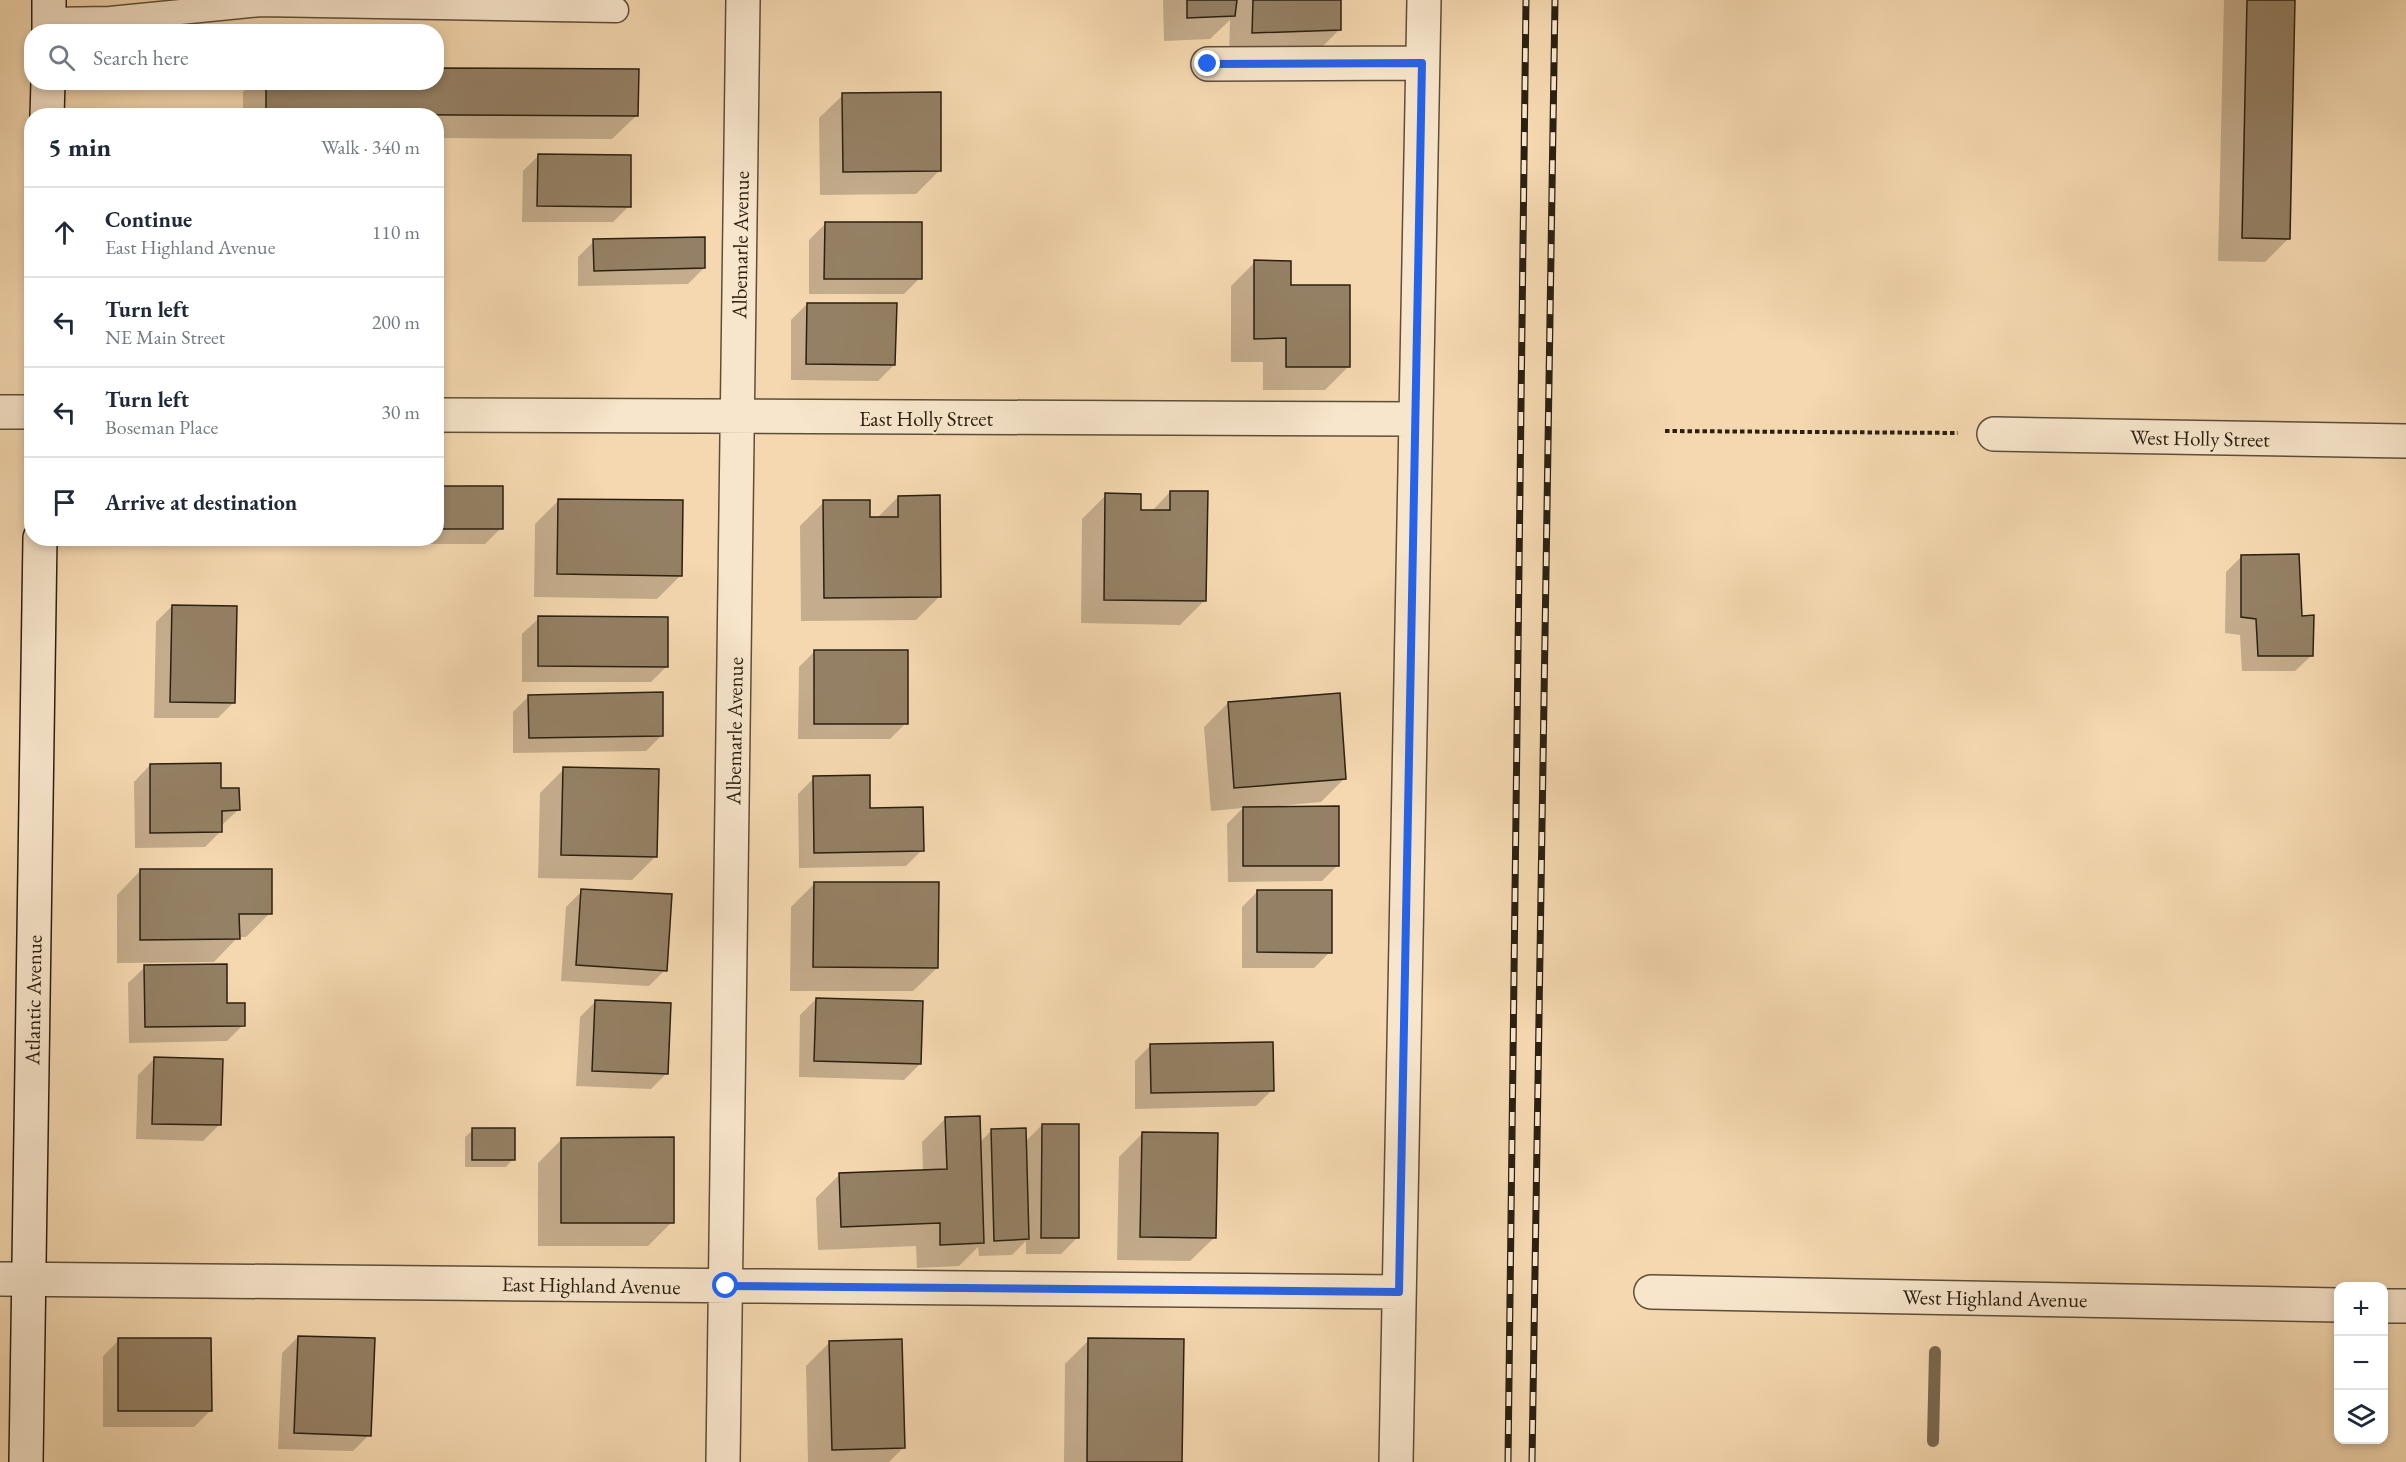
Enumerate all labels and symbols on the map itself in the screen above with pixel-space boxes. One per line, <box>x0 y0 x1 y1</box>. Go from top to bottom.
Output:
route end <box>1194 50 1220 76</box>
street label: Albemarle Avenue <box>725 171 755 320</box>
street label: East Holly Street <box>859 405 993 432</box>
street label: West Holly Street <box>2130 423 2270 453</box>
street label: Albemarle Avenue <box>719 657 749 806</box>
street label: Atlantic Avenue <box>18 935 48 1066</box>
street label: East Highland Avenue <box>501 1270 681 1300</box>
route start <box>712 1272 738 1298</box>
street label: West Highland Avenue <box>1902 1283 2088 1313</box>

